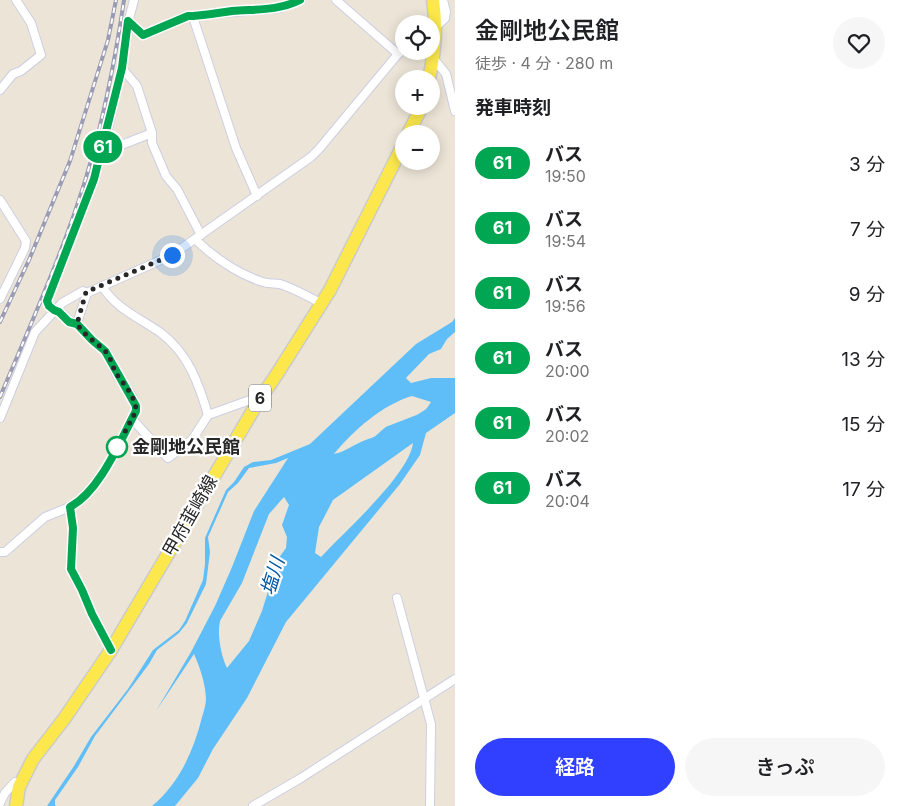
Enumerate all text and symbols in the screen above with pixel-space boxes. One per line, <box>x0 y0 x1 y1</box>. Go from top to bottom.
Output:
map controls <box>395 15 440 170</box>
button: locate <box>395 15 440 60</box>
text: 金剛地公民館 <box>475 16 619 45</box>
button: heart <box>833 17 885 69</box>
text: 徒歩 · 4 分 · 280 m <box>475 53 613 73</box>
button: + <box>395 70 440 115</box>
text: 発車時刻 <box>475 96 551 119</box>
button: − <box>395 125 440 170</box>
line badge: 61 <box>80 131 126 163</box>
text: 61 <box>93 136 113 157</box>
text: バス <box>545 143 583 166</box>
text: 61 <box>493 152 512 173</box>
text: 3 分 <box>849 153 885 176</box>
text: 19:50 <box>545 166 586 186</box>
text: バス <box>545 208 583 231</box>
text: 61 <box>493 217 512 238</box>
text: 7 分 <box>850 218 885 241</box>
text: 19:54 <box>545 231 586 251</box>
your location <box>160 243 185 268</box>
text: バス <box>545 273 583 296</box>
text: 61 <box>493 282 512 303</box>
text: 9 分 <box>849 283 885 306</box>
text: 19:56 <box>545 296 586 316</box>
text: バス <box>545 338 583 361</box>
text: 61 <box>493 347 512 368</box>
text: 13 分 <box>841 348 885 371</box>
text: 20:00 <box>545 361 590 381</box>
road number: 6 <box>249 384 271 412</box>
text: バス <box>545 403 583 426</box>
text: 61 <box>493 412 512 433</box>
text: 15 分 <box>841 413 885 436</box>
text: 20:02 <box>545 426 589 446</box>
marker: 金剛地公民館 <box>106 436 128 458</box>
place label: 金剛地公民館 <box>132 436 240 457</box>
text: バス <box>545 468 583 491</box>
street label: 甲府韮崎線 <box>158 472 221 560</box>
text: 61 <box>493 477 512 498</box>
text: 17 分 <box>842 478 885 501</box>
text: 20:04 <box>545 491 590 511</box>
water label: 塩川 <box>256 553 290 598</box>
button: 経路 <box>475 738 675 796</box>
button: きっぷ <box>685 738 885 796</box>

